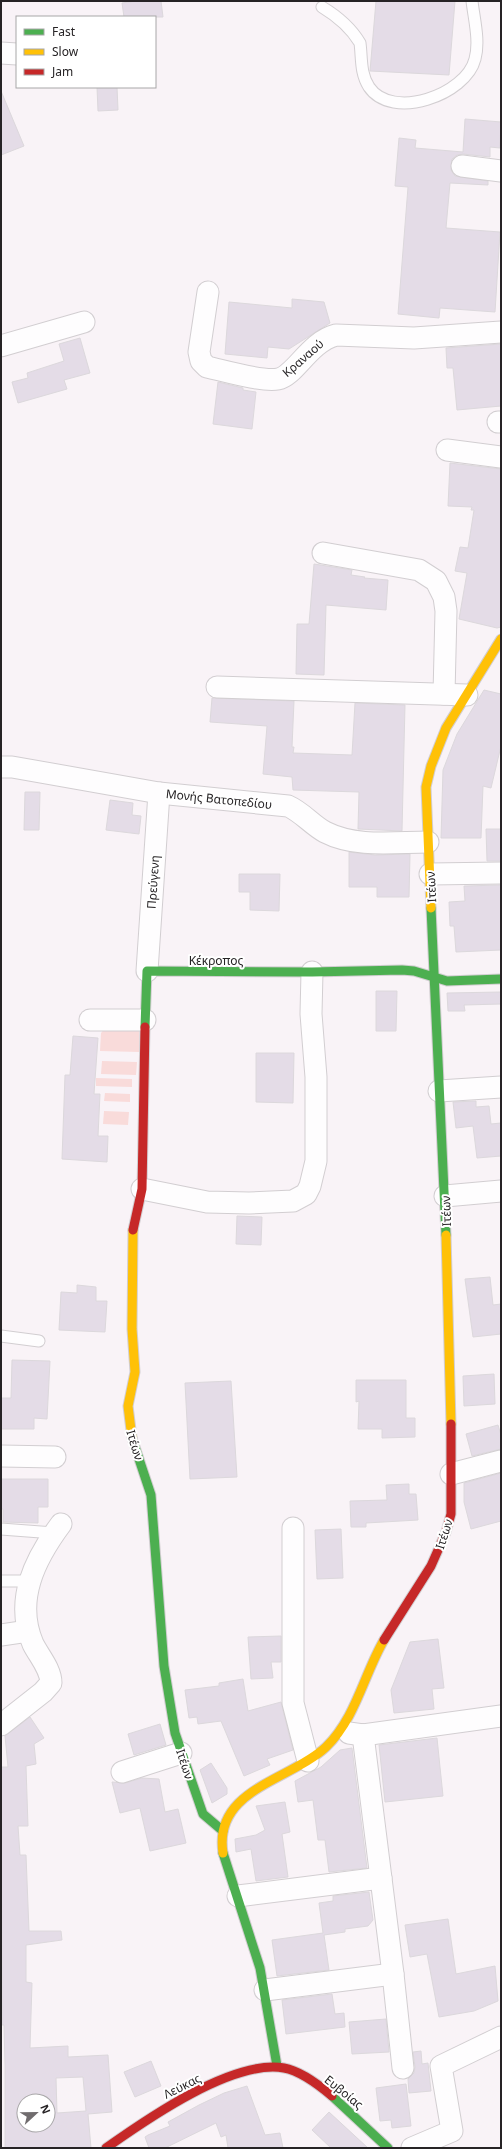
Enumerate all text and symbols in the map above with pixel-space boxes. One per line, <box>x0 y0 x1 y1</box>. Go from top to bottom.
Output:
legend <box>16 16 156 88</box>
text: Fast <box>52 23 76 40</box>
text: Slow <box>52 43 79 60</box>
text: Jam <box>51 63 73 80</box>
street label: Κραναού <box>279 335 327 381</box>
street label: Μονής Βατοπεδίου <box>165 785 273 813</box>
street label: Πρεύγενη <box>143 855 163 909</box>
street label: Ιτέων <box>422 871 440 903</box>
street label: Κέκροπος <box>189 952 243 969</box>
street label: Ιτέων <box>437 1195 455 1227</box>
street label: Ιτέων <box>122 1428 148 1462</box>
street label: Ιτέων <box>431 1517 457 1551</box>
street label: Ιτέων <box>172 1747 198 1781</box>
street label: Λεύκας <box>160 2069 204 2103</box>
street label: Ευβοίας <box>321 2071 367 2113</box>
north arrow <box>16 2093 56 2133</box>
text: N <box>37 2102 54 2116</box>

